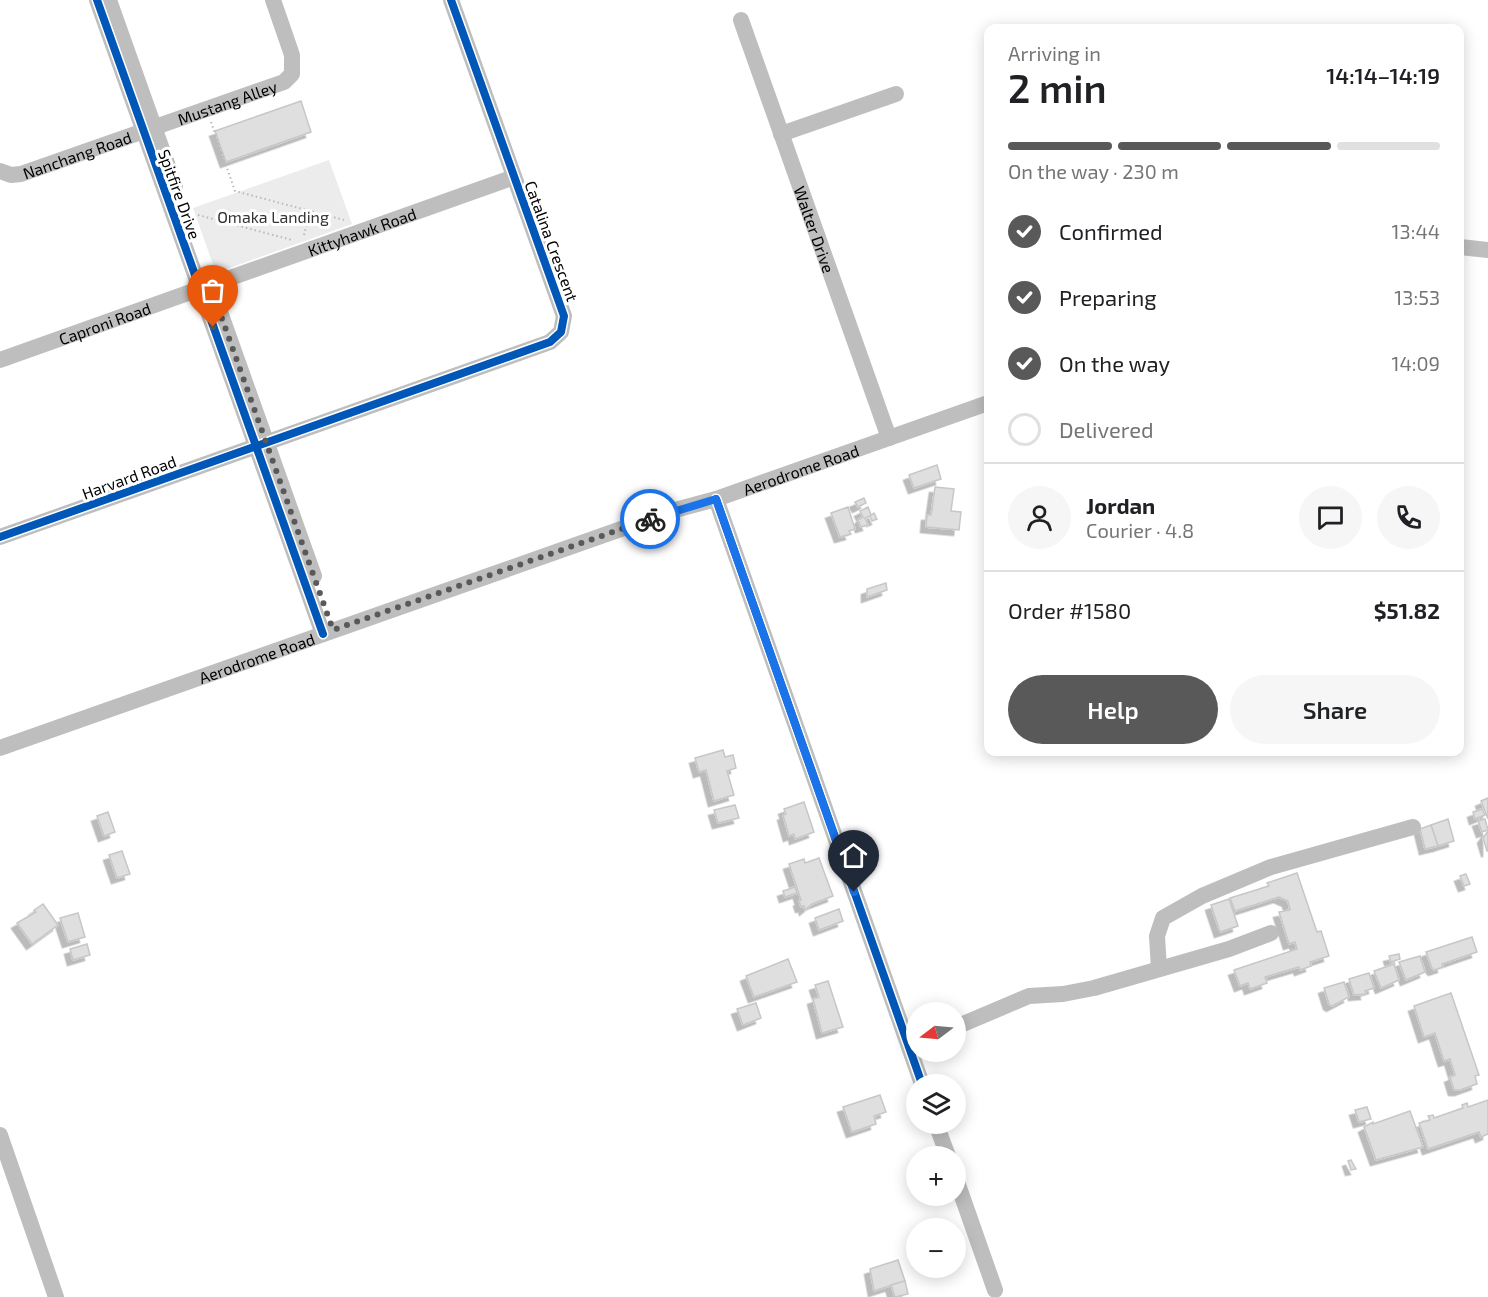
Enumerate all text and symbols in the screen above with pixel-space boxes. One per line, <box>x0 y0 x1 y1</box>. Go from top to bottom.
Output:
text: Arriving in <box>1008 41 1101 65</box>
text: 14:14–14:19 <box>1326 62 1440 88</box>
text: 2 min <box>1008 64 1107 111</box>
street label: Mustang Alley <box>175 76 280 128</box>
street label: Nanchang Road <box>20 127 134 182</box>
street label: Spitfire Drive <box>155 146 205 242</box>
text: On the way · 230 m <box>1008 159 1179 183</box>
street label: Catalina Crescent <box>521 178 583 304</box>
street label: Walter Drive <box>791 183 839 275</box>
street label: Kittyhawk Road <box>305 203 419 259</box>
park label: Omaka Landing <box>217 207 329 226</box>
icon: check <box>1008 215 1041 248</box>
text: Confirmed <box>1059 218 1163 244</box>
text: 13:44 <box>1392 219 1440 243</box>
pin <box>187 265 238 327</box>
icon: bag <box>196 274 229 307</box>
icon: check <box>1008 281 1041 314</box>
text: Preparing <box>1059 284 1157 310</box>
text: 13:53 <box>1394 285 1440 309</box>
street label: Caproni Road <box>56 298 153 348</box>
icon: check <box>1008 347 1041 380</box>
text: On the way <box>1059 350 1170 376</box>
text: 14:09 <box>1392 351 1440 375</box>
text: Delivered <box>1059 416 1154 442</box>
street label: Aerodrome Road <box>740 440 861 498</box>
street label: Harvard Road <box>79 451 179 503</box>
button: person <box>1008 486 1071 549</box>
button: chat <box>1299 486 1362 549</box>
button: phone <box>1377 486 1440 549</box>
courier <box>620 489 680 549</box>
text: Jordan <box>1086 492 1155 518</box>
icon: bike <box>634 503 667 536</box>
text: Courier · 4.8 <box>1086 518 1194 542</box>
text: Order #1580 <box>1008 597 1131 623</box>
text: $51.82 <box>1374 597 1440 623</box>
street label: Aerodrome Road <box>196 628 317 687</box>
button: Help <box>1008 675 1218 744</box>
button: Share <box>1230 675 1440 744</box>
pin <box>828 830 879 892</box>
icon: home <box>837 839 870 872</box>
north arrow <box>906 1002 966 1062</box>
map controls <box>906 1002 966 1278</box>
button: layers <box>906 1074 966 1134</box>
button: + <box>906 1146 966 1206</box>
button: − <box>906 1218 966 1278</box>

